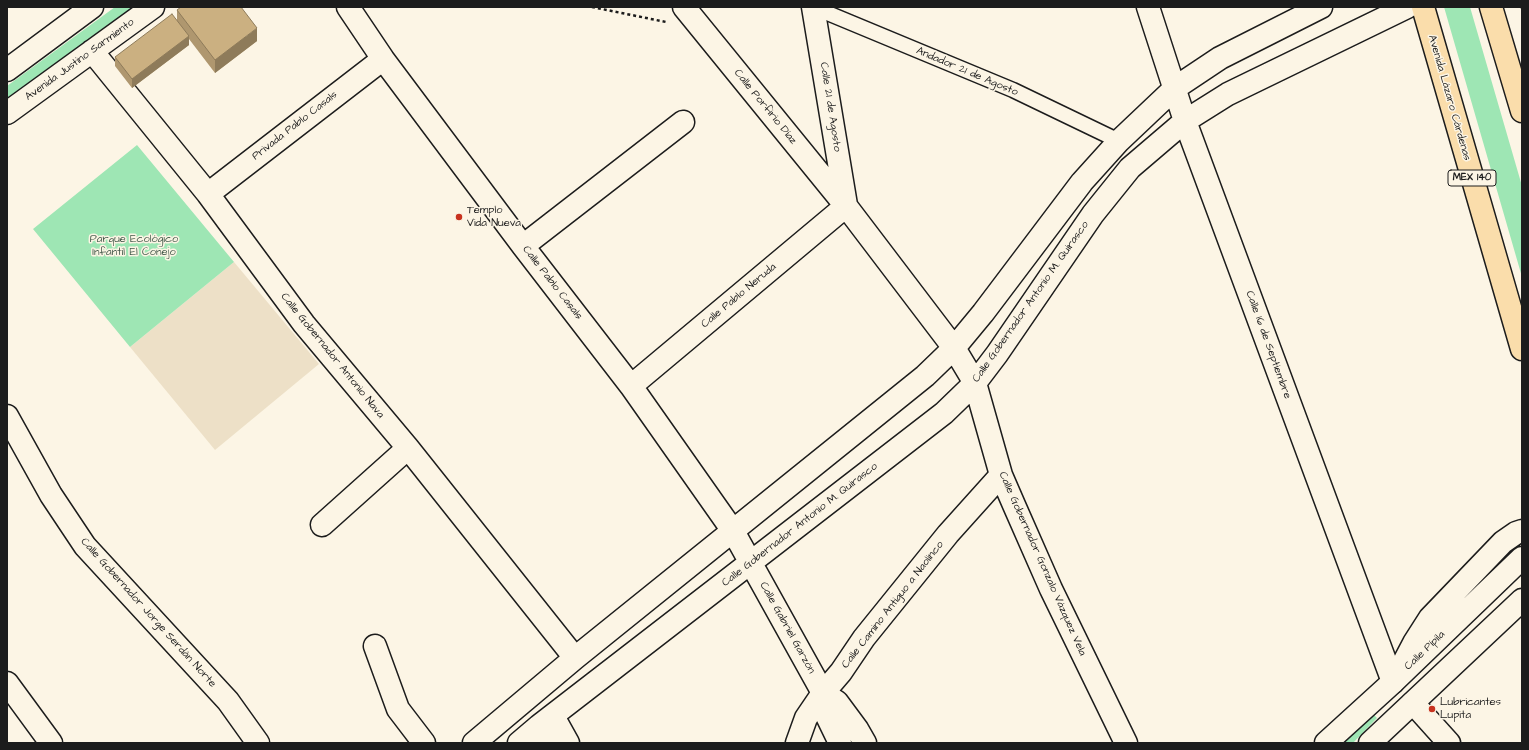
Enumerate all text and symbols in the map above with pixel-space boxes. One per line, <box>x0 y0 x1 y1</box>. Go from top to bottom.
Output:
street label: Avenida Justino Sarmiento <box>23 16 137 104</box>
street label: Avenida Lázaro Cárdenas <box>1425 34 1473 162</box>
street label: Andador 21 de Agosto <box>914 45 1020 99</box>
street label: Calle 21 de Agosto <box>816 61 844 153</box>
street label: Calle Porfirio Díaz <box>731 67 799 147</box>
street label: Privada Pablo Casals <box>250 89 340 163</box>
road number: MEX 140 <box>1448 170 1496 186</box>
place label: Templo Vida Nueva <box>467 204 521 230</box>
marker: Templo Vida Nueva <box>454 212 464 222</box>
street label: Calle Gobernador Antonio M. Quirasco <box>970 219 1092 385</box>
park label: Parque Ecológico Infantil El Conejo <box>90 233 178 259</box>
street label: Calle Pablo Casals <box>519 243 585 323</box>
street label: Calle Pablo Neruda <box>699 261 779 331</box>
street label: Calle 16 de Septiembre <box>1242 289 1294 401</box>
street label: Calle Gobernador Antonio Nava <box>277 291 387 421</box>
street label: Calle Gobernador Antonio M. Quirasco <box>719 460 881 590</box>
street label: Calle Gobernador Gonzalo Vázquez Vela <box>995 470 1089 658</box>
street label: Calle Gobernador Jorge Serdán Norte <box>77 536 219 690</box>
street label: Calle Camino Antiguo a Naolinco <box>839 539 947 671</box>
street label: Calle Gabriel Garzón <box>756 580 818 676</box>
street label: Calle Pípila <box>1402 629 1448 673</box>
place label: Lubricantes Lupita <box>1440 696 1501 722</box>
marker: Lubricantes Lupita <box>1427 704 1437 714</box>

